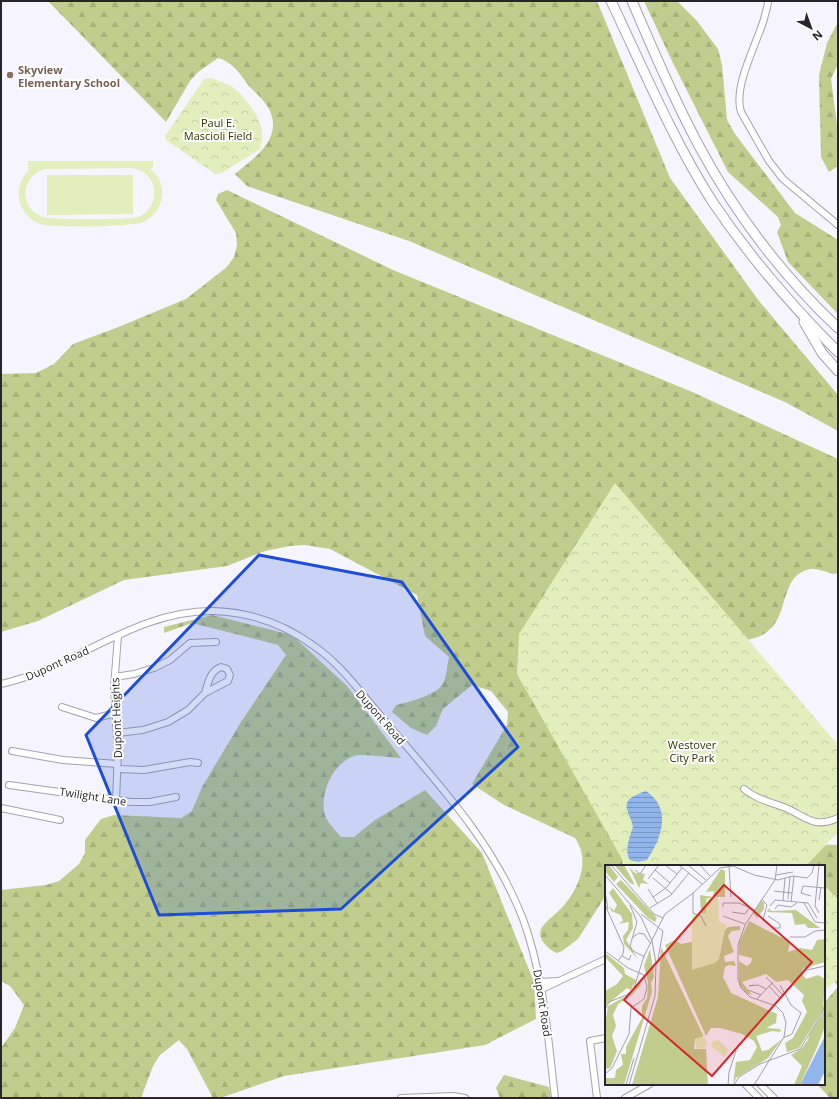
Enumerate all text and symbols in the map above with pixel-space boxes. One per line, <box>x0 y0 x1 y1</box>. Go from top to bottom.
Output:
north arrow <box>791 8 831 48</box>
text: N <box>810 27 826 45</box>
place label: Skyview Elementary School <box>18 62 120 90</box>
marker: Skyview Elementary School <box>5 70 15 80</box>
park label: Paul E. Mascioli Field <box>184 115 252 143</box>
street label: Dupont Road <box>23 642 91 684</box>
street label: Dupont Heights <box>107 677 125 759</box>
street label: Dupont Road <box>353 686 409 748</box>
park label: Westover City Park <box>668 737 717 765</box>
street label: Twilight Lane <box>59 783 127 809</box>
inset map <box>605 865 825 1085</box>
street label: Dupont Road <box>530 968 556 1038</box>

